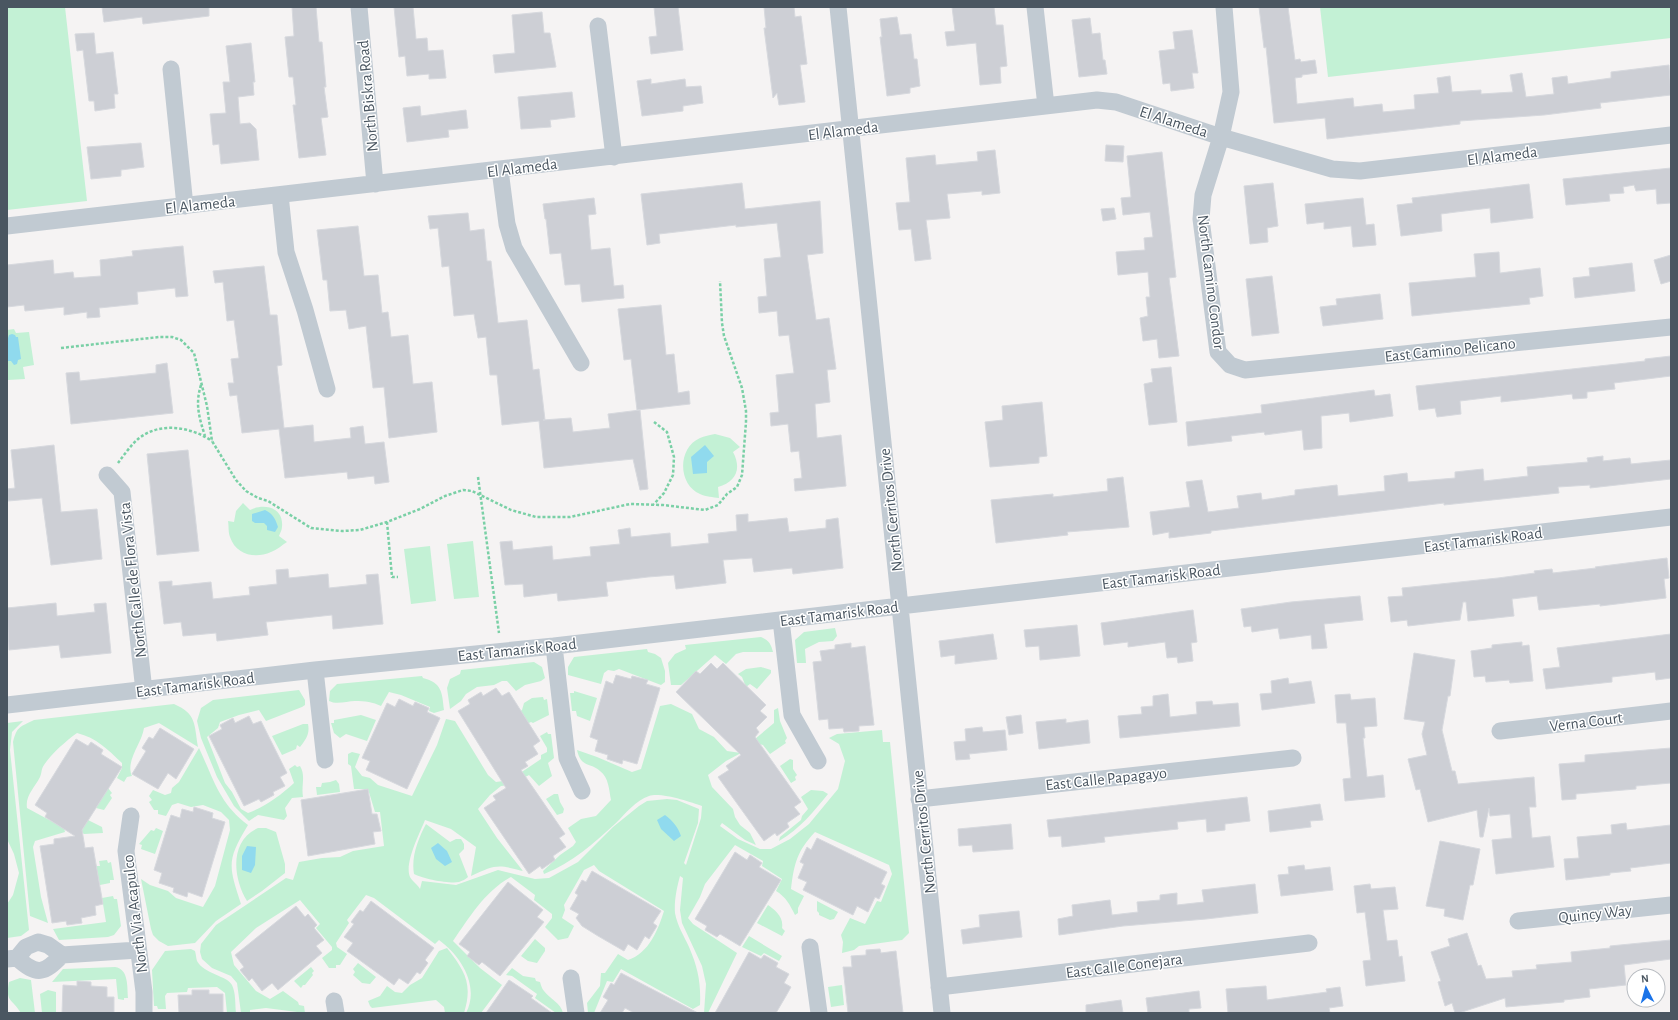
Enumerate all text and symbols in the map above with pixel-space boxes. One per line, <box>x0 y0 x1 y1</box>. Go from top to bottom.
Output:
street label: North Biskra Road <box>355 39 381 152</box>
street label: El Alameda <box>1138 103 1210 140</box>
street label: El Alameda <box>807 119 879 143</box>
street label: El Alameda <box>1466 144 1538 168</box>
street label: El Alameda <box>486 156 558 180</box>
street label: El Alameda <box>164 193 236 217</box>
street label: North Camino Condor <box>1195 214 1227 351</box>
street label: East Camino Pelicano <box>1384 335 1517 365</box>
street label: North Cerritos Drive <box>877 448 905 572</box>
street label: North Calle de Flora Vista <box>117 501 149 659</box>
street label: East Tamarisk Road <box>1423 525 1543 555</box>
street label: East Tamarisk Road <box>1101 562 1221 592</box>
street label: East Tamarisk Road <box>779 599 899 629</box>
street label: East Tamarisk Road <box>457 636 577 664</box>
street label: East Tamarisk Road <box>135 670 255 700</box>
street label: Verna Court <box>1549 710 1623 734</box>
street label: East Calle Papagayo <box>1045 765 1168 794</box>
street label: North Cerritos Drive <box>910 770 938 894</box>
street label: North Via Acapulco <box>120 854 150 974</box>
street label: Quincy Way <box>1558 902 1633 927</box>
street label: East Calle Conejara <box>1065 951 1183 982</box>
north arrow <box>1626 968 1666 1008</box>
text: N <box>1641 973 1649 984</box>

